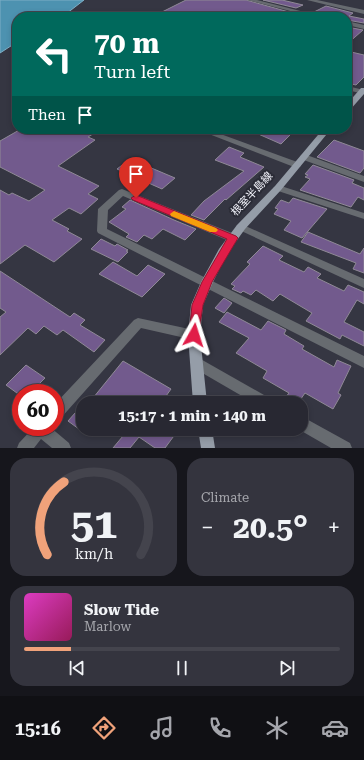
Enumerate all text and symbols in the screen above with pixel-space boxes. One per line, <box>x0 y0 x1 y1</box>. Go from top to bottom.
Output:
text: 70 m <box>94 27 159 60</box>
icon: left <box>28 28 80 80</box>
text: Turn left <box>94 61 170 82</box>
icon: arrive <box>74 104 96 126</box>
text: Then <box>28 106 66 124</box>
pin <box>119 157 153 198</box>
icon: arrive <box>125 163 147 185</box>
street label: 根室半島線 <box>228 169 276 219</box>
position arrow <box>173 314 215 356</box>
speed limit sign: 60 <box>12 384 64 436</box>
text: 15:17 · 1 min · 140 m <box>118 407 266 425</box>
text: Climate <box>201 490 249 505</box>
text: 51 <box>70 499 117 548</box>
text: 20.5° <box>233 510 308 545</box>
text: − <box>201 515 213 540</box>
text: + <box>328 515 340 540</box>
text: km/h <box>74 546 113 562</box>
text: Slow Tide <box>84 601 159 619</box>
text: Marlow <box>84 619 131 634</box>
icon: previous <box>66 657 88 679</box>
icon: pause <box>171 657 193 679</box>
icon: next <box>276 657 298 679</box>
icon: directions <box>90 714 118 742</box>
icon: music <box>148 714 176 742</box>
icon: phone <box>206 714 234 742</box>
icon: climate <box>263 714 291 742</box>
icon: car <box>321 714 349 742</box>
text: 15:16 <box>15 718 61 739</box>

